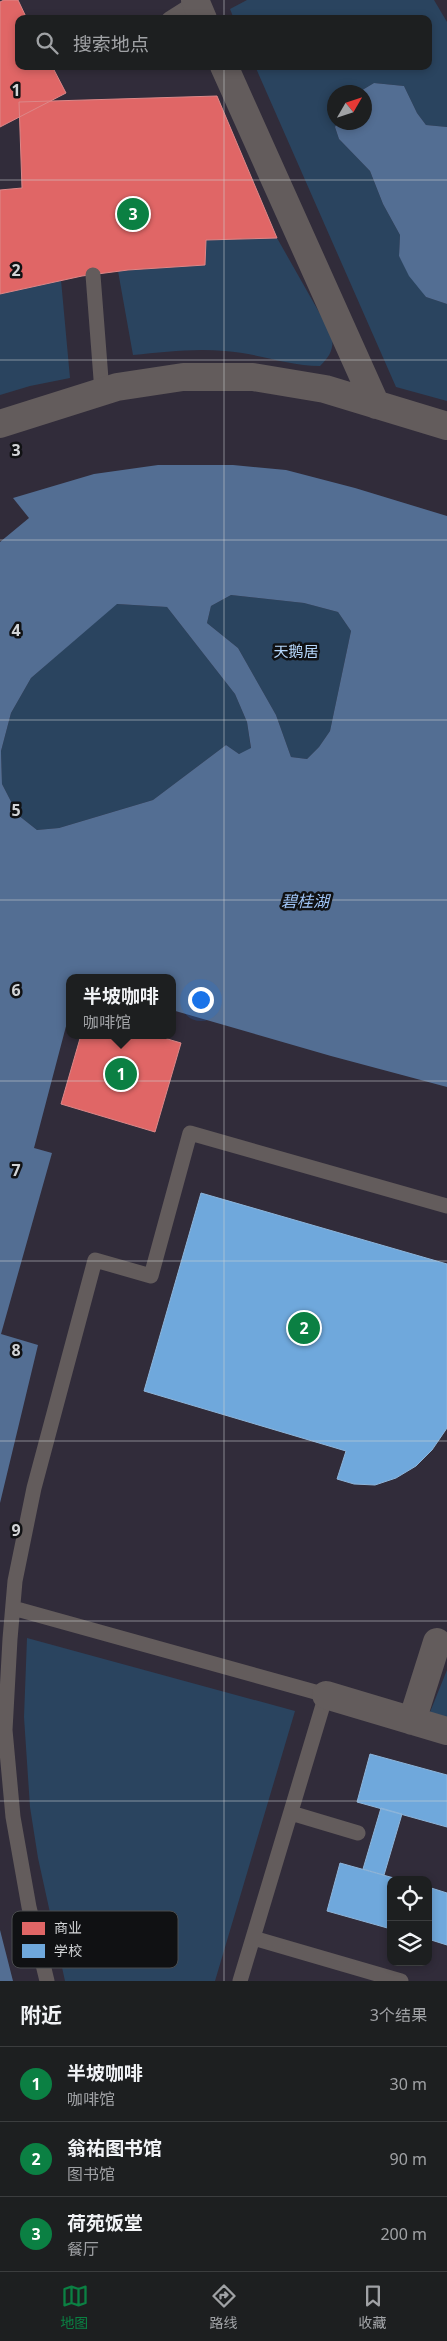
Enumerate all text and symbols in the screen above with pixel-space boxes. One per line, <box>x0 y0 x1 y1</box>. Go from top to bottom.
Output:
search box <box>15 15 432 70</box>
icon: search <box>33 29 61 57</box>
text: 搜索地点 <box>73 31 149 57</box>
text: 1 <box>11 79 21 101</box>
north arrow <box>327 85 372 130</box>
pin: 3 <box>117 195 149 233</box>
text: 2 <box>11 259 21 281</box>
text: 3 <box>11 439 21 461</box>
text: 4 <box>11 619 21 641</box>
park label: 天鹅居 <box>273 641 319 661</box>
text: 5 <box>11 799 21 821</box>
water label: 碧桂湖 <box>281 890 332 912</box>
popup <box>66 974 176 1039</box>
text: 6 <box>11 979 21 1001</box>
text: 半坡咖啡 <box>83 983 159 1009</box>
your location <box>188 987 214 1013</box>
text: 咖啡馆 <box>83 1011 131 1033</box>
pin: 1 <box>105 1055 137 1093</box>
text: 7 <box>11 1159 21 1181</box>
pin: 2 <box>288 1309 320 1347</box>
text: 8 <box>11 1339 21 1361</box>
text: 9 <box>11 1519 21 1541</box>
map controls <box>387 1876 432 1966</box>
button: locate <box>387 1876 432 1921</box>
legend <box>12 1911 178 1968</box>
text: 商业 <box>54 1918 82 1937</box>
button: layers <box>387 1921 432 1966</box>
text: 学校 <box>54 1941 82 1960</box>
text: 附近 <box>20 2001 62 2029</box>
text: 3个结果 <box>370 2004 427 2026</box>
text: 半坡咖啡 <box>67 2060 143 2086</box>
text: 1 <box>31 2073 41 2095</box>
text: 30 m <box>390 2073 427 2095</box>
text: 咖啡馆 <box>67 2088 115 2110</box>
text: 翁祐图书馆 <box>67 2135 162 2161</box>
text: 2 <box>31 2148 41 2170</box>
text: 90 m <box>390 2148 427 2170</box>
text: 图书馆 <box>67 2163 115 2185</box>
text: 荷苑饭堂 <box>67 2210 143 2236</box>
text: 3 <box>31 2223 41 2245</box>
text: 200 m <box>380 2223 427 2245</box>
text: 餐厅 <box>67 2238 99 2260</box>
tab: 地图 <box>61 2282 89 2332</box>
tab: 路线 <box>210 2282 238 2332</box>
tab: 收藏 <box>359 2282 387 2332</box>

